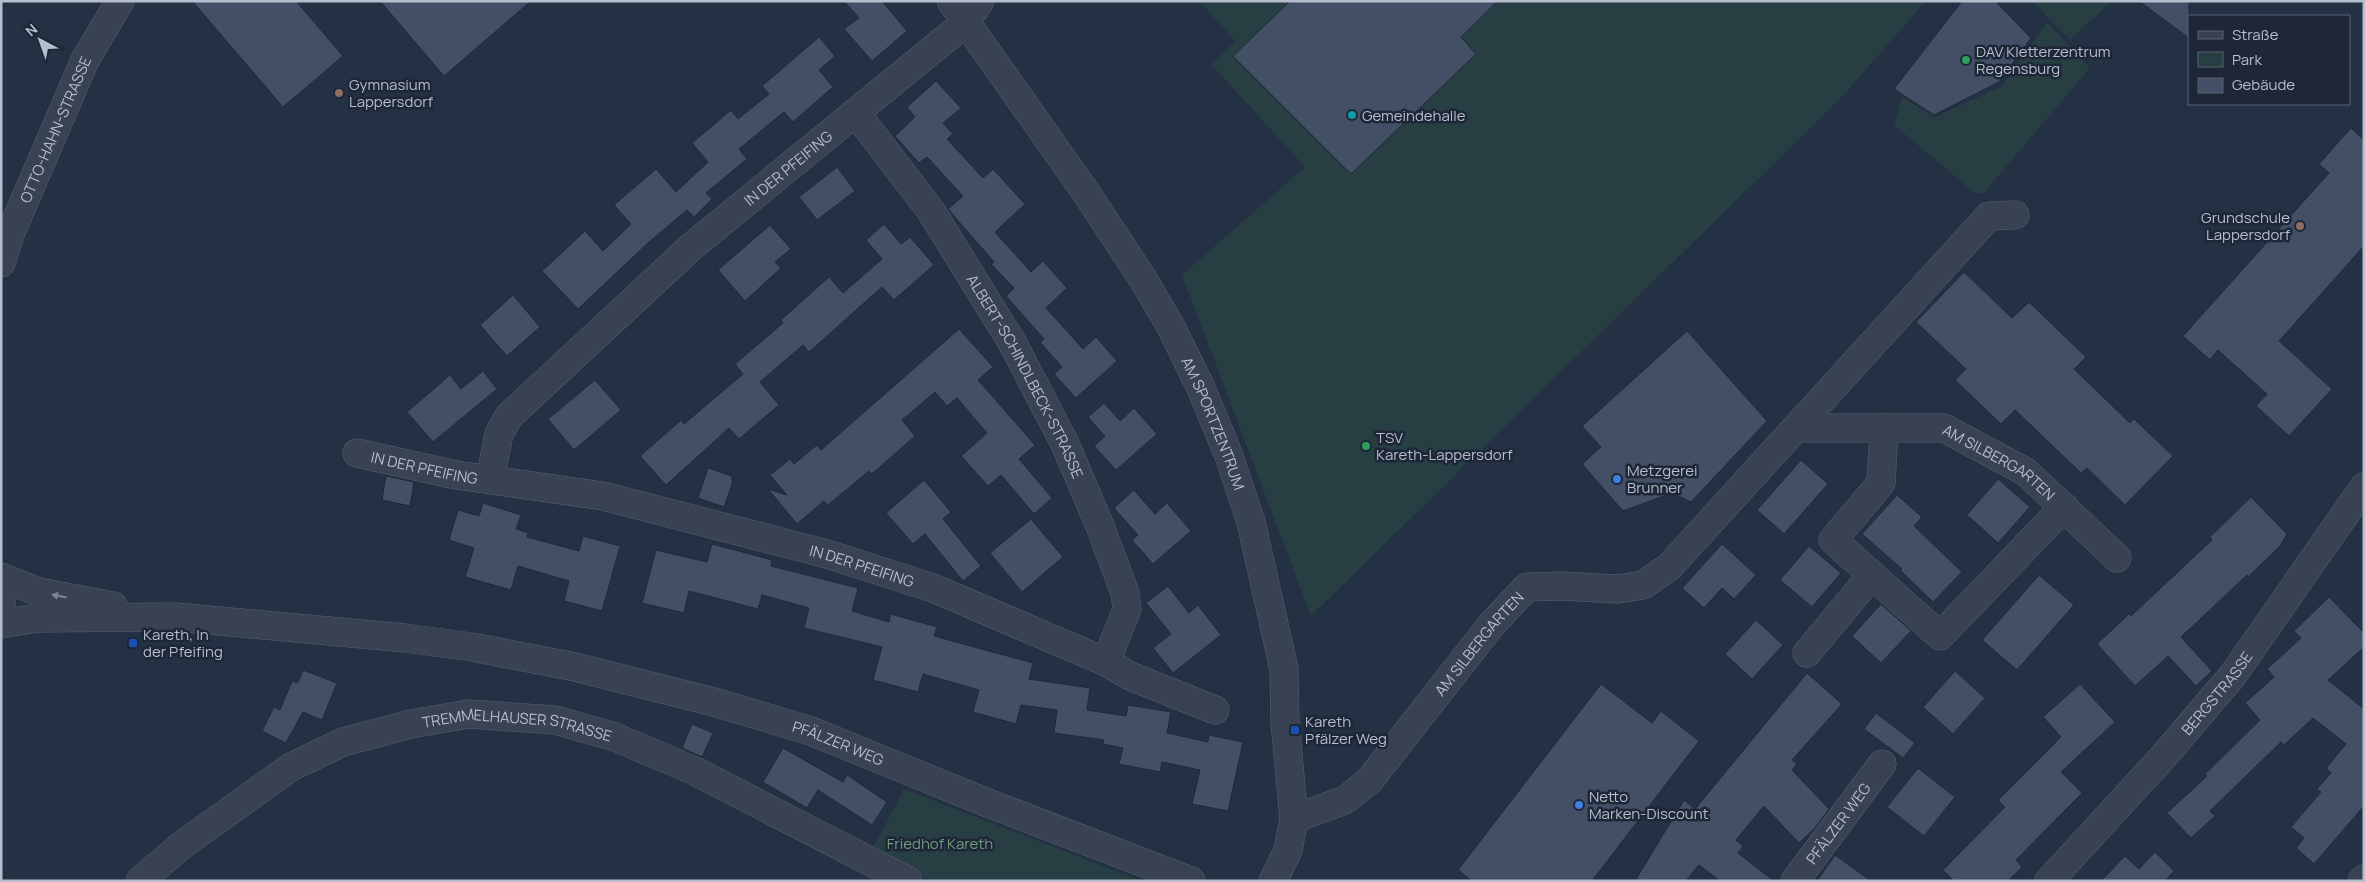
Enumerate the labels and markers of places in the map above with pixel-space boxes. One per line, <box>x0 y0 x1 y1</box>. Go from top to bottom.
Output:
place label: DAV Kletterzentrum Regensburg <box>1976 41 2111 79</box>
marker: DAV Kletterzentrum Regensburg <box>1960 54 1972 66</box>
place label: Gymnasium Lappersdorf <box>349 74 434 112</box>
marker: Gymnasium Lappersdorf <box>333 87 345 99</box>
place label: Gemeindehalle <box>1362 105 1466 126</box>
marker: Gemeindehalle <box>1346 109 1358 121</box>
place label: Grundschule Lappersdorf <box>2201 207 2291 245</box>
marker: Grundschule Lappersdorf <box>2294 220 2306 232</box>
place label: TSV Kareth-Lappersdorf <box>1376 427 1513 465</box>
marker: TSV Kareth-Lappersdorf <box>1360 440 1372 452</box>
place label: Metzgerei Brunner <box>1627 460 1698 498</box>
marker: Metzgerei Brunner <box>1611 473 1623 485</box>
place label: Kareth, In der Pfeifing <box>143 624 223 662</box>
marker: Kareth, In der Pfeifing <box>127 637 139 649</box>
place label: Kareth Pfälzer Weg <box>1305 711 1387 749</box>
marker: Kareth Pfälzer Weg <box>1289 724 1301 736</box>
place label: Netto Marken-Discount <box>1589 786 1709 824</box>
marker: Netto Marken-Discount <box>1573 799 1585 811</box>

